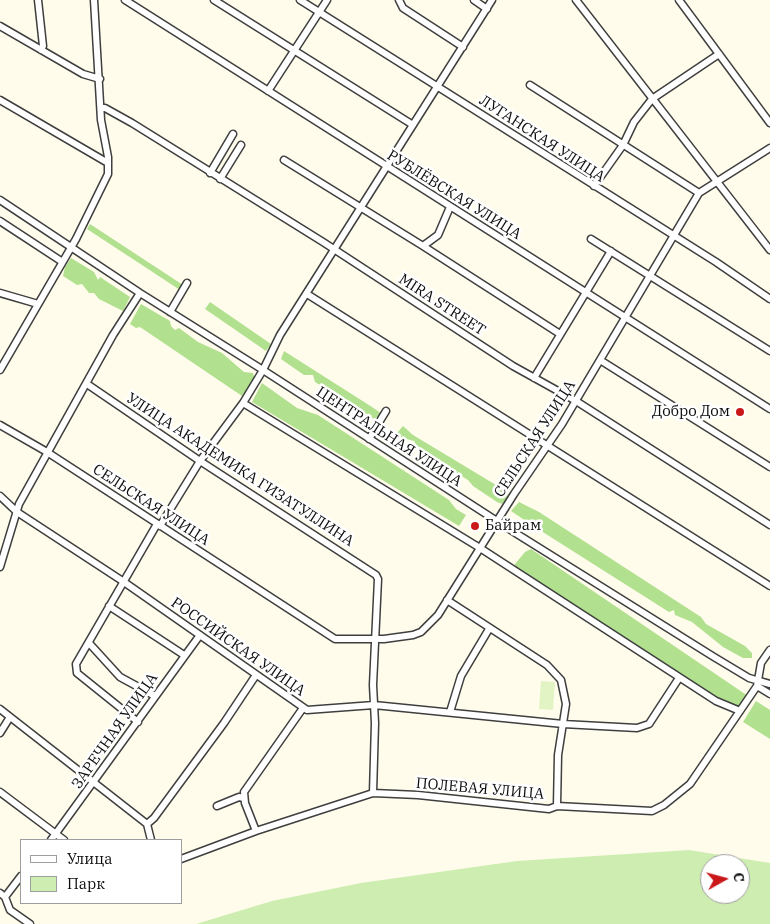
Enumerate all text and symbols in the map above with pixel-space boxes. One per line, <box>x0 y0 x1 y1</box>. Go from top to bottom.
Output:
street label: ЛУГАНСКАЯ УЛИЦА <box>476 92 608 186</box>
street label: РУБЛЁВСКАЯ УЛИЦА <box>384 146 524 244</box>
street label: MIRA STREET <box>395 270 489 340</box>
street label: СЕЛЬСКАЯ УЛИЦА <box>491 377 579 501</box>
street label: ЦЕНТРАЛЬНАЯ УЛИЦА <box>313 383 465 491</box>
street label: УЛИЦА АКАДЕМИКА ГИЗАТУЛЛИНА <box>123 390 357 550</box>
place label: Добро Дом <box>652 403 730 421</box>
marker: Добро Дом <box>734 406 746 418</box>
street label: СЕЛЬСКАЯ УЛИЦА <box>89 461 213 549</box>
place label: Байрам <box>485 517 541 535</box>
marker: Байрам <box>469 520 481 532</box>
street label: РОССИЙСКАЯ УЛИЦА <box>167 594 309 700</box>
street label: ЗАРЕЧНАЯ УЛИЦА <box>68 670 162 792</box>
street label: ПОЛЕВАЯ УЛИЦА <box>415 774 545 804</box>
legend <box>20 839 182 904</box>
text: Улица <box>67 849 112 868</box>
north arrow <box>700 854 750 904</box>
text: С <box>729 872 748 883</box>
text: Парк <box>67 874 105 893</box>

